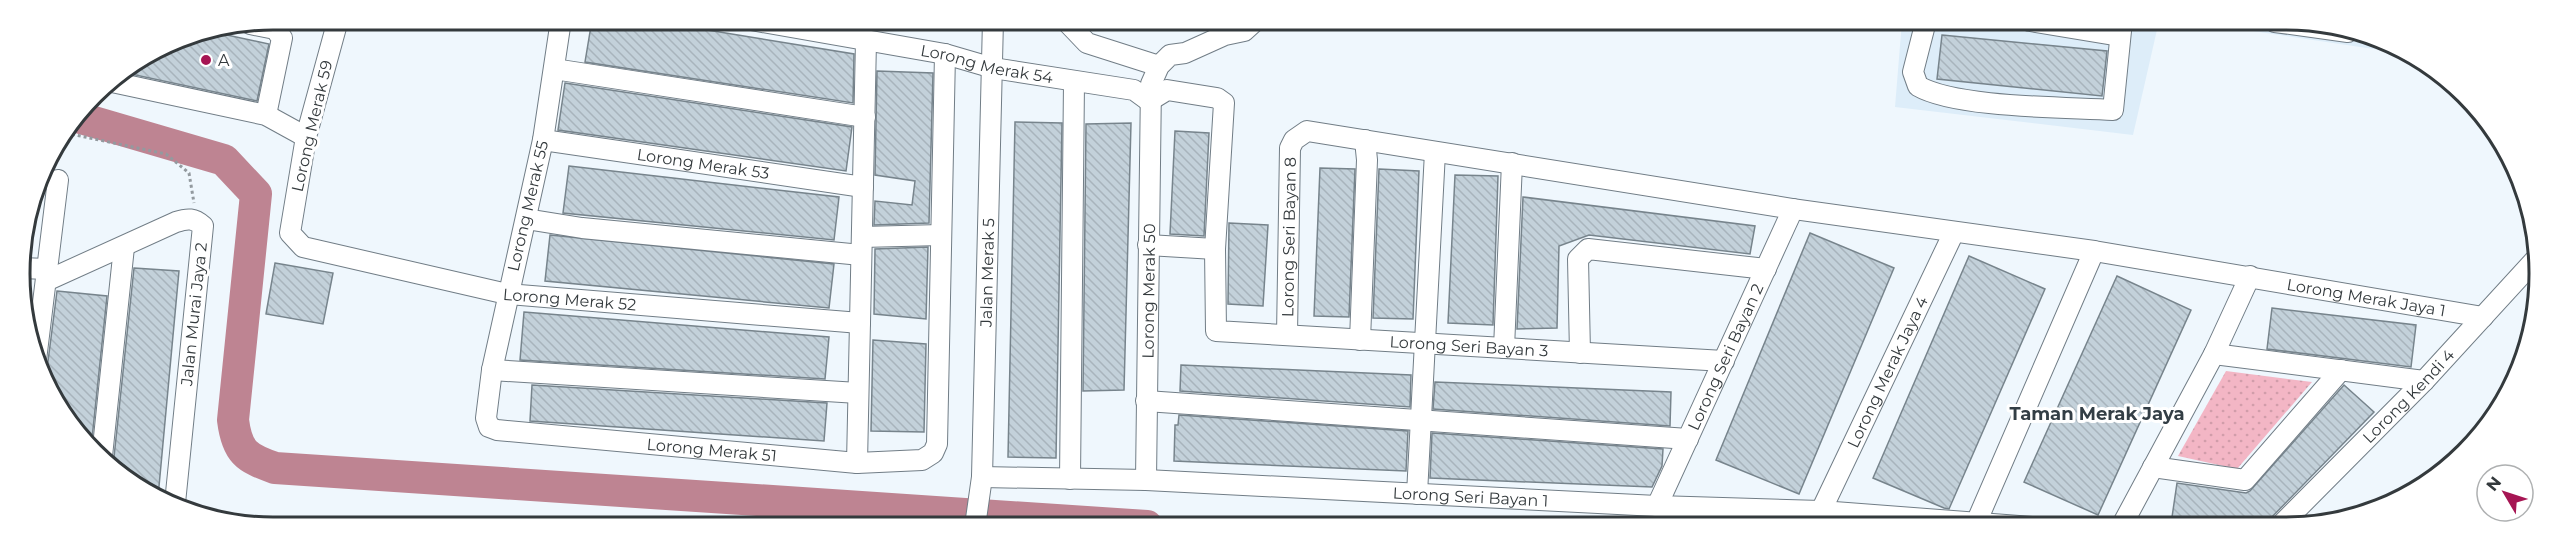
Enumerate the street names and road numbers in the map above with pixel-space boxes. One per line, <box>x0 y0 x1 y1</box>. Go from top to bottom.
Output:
street label: Lorong Merak 54 <box>919 40 1055 87</box>
street label: Lorong Merak 59 <box>288 58 336 194</box>
street label: Lorong Merak 55 <box>504 139 552 273</box>
street label: Lorong Merak 53 <box>636 144 771 183</box>
street label: Lorong Seri Bayan 8 <box>1278 157 1299 317</box>
street label: Jalan Merak 5 <box>976 218 998 328</box>
street label: Lorong Merak 50 <box>1138 223 1159 359</box>
street label: Jalan Murai Jaya 2 <box>177 241 211 388</box>
street label: Lorong Merak Jaya 1 <box>2285 274 2447 320</box>
street label: Lorong Seri Bayan 2 <box>1684 281 1767 433</box>
street label: Lorong Merak 52 <box>502 284 637 314</box>
street label: Lorong Merak Jaya 4 <box>1843 293 1932 451</box>
street label: Lorong Seri Bayan 3 <box>1389 332 1549 360</box>
street label: Lorong Kendi 4 <box>2359 345 2458 447</box>
street label: Lorong Merak 51 <box>646 434 778 465</box>
street label: Lorong Seri Bayan 1 <box>1392 483 1549 510</box>

